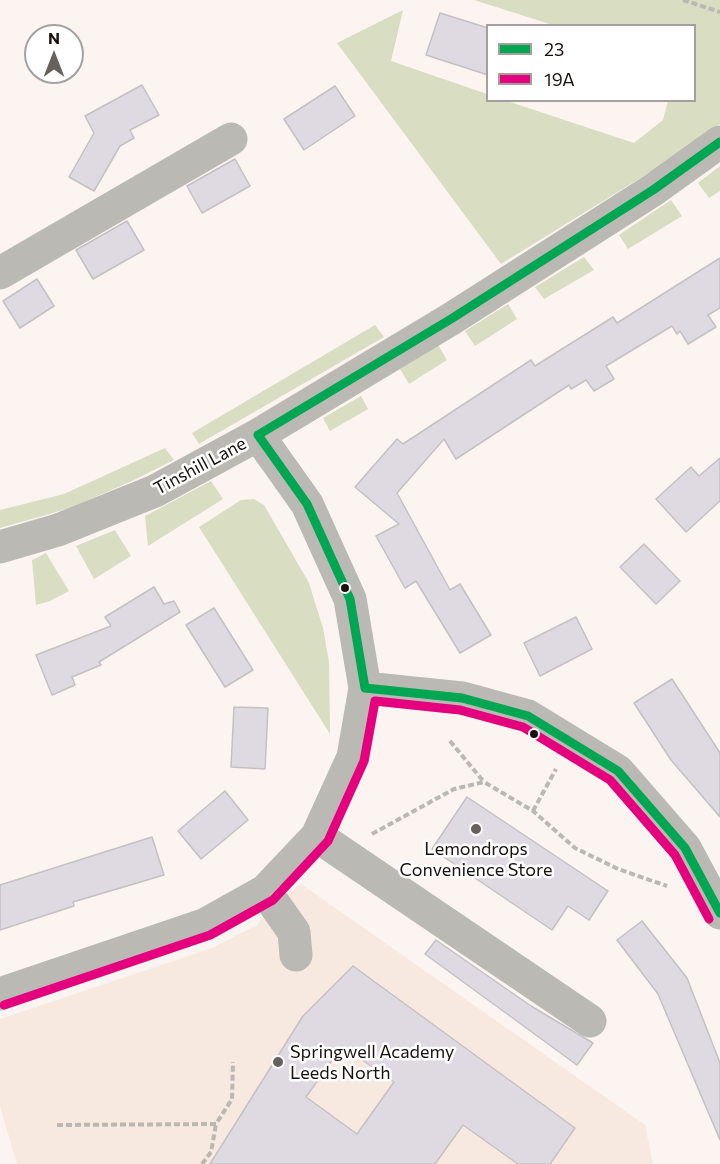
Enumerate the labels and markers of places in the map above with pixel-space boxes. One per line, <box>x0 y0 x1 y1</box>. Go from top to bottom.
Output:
unlabelled marker <box>339 582 351 594</box>
unlabelled marker <box>528 728 540 740</box>
marker: Lemondrops Convenience Store <box>469 822 483 836</box>
place label: Lemondrops Convenience Store <box>400 838 552 880</box>
place label: Springwell Academy Leeds North <box>290 1041 454 1084</box>
marker: Springwell Academy Leeds North <box>271 1055 285 1069</box>

